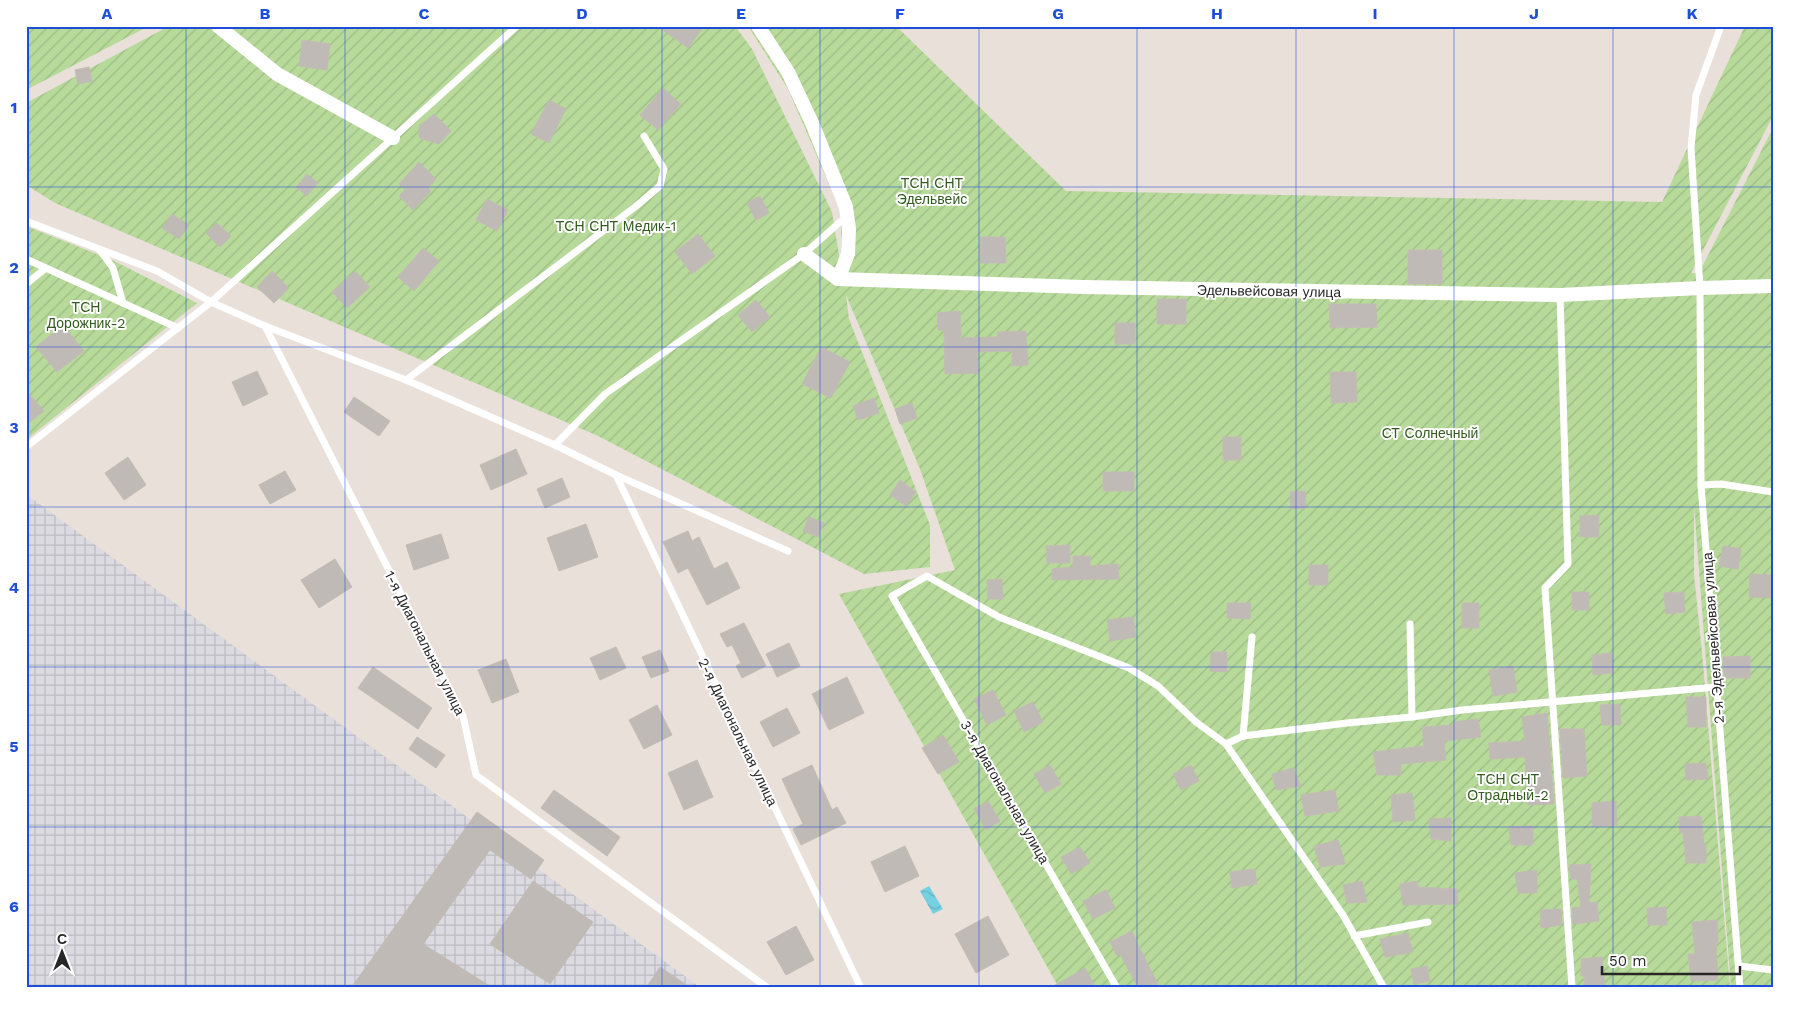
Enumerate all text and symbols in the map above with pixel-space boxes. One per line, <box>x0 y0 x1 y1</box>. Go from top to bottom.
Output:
text: A <box>102 4 113 23</box>
text: B <box>260 4 271 23</box>
text: C <box>419 4 430 23</box>
text: D <box>576 4 588 23</box>
text: E <box>736 4 746 23</box>
text: F <box>895 4 905 23</box>
text: G <box>1052 4 1064 23</box>
text: H <box>1211 4 1223 23</box>
text: I <box>1372 4 1378 23</box>
text: J <box>1529 4 1539 23</box>
text: K <box>1686 4 1698 23</box>
text: 1 <box>11 98 17 117</box>
park label: ТСН СНТ Эдельвейс <box>897 175 967 207</box>
park label: ТСН СНТ Медик-1 <box>556 218 676 234</box>
text: 2 <box>9 258 19 277</box>
street label: Эдельвейсовая улица <box>1197 282 1341 300</box>
park label: ТСН Дорожник-2 <box>47 299 125 331</box>
text: 3 <box>9 418 19 437</box>
park label: СТ Солнечный <box>1382 425 1478 441</box>
street label: 2-я Эдельвейсовая улица <box>1699 552 1727 724</box>
street label: 1-я Диагональная улица <box>382 568 469 718</box>
text: 4 <box>9 578 19 597</box>
street label: 2-я Диагональная улица <box>695 656 781 809</box>
street label: 3-я Диагональная улица <box>957 718 1053 867</box>
text: 5 <box>9 737 19 756</box>
park label: ТСН СНТ Отрадный-2 <box>1467 771 1549 803</box>
text: 6 <box>9 897 19 916</box>
north arrow <box>38 926 88 976</box>
text: С <box>57 931 67 947</box>
scale bar <box>1602 944 1739 976</box>
text: 50 m <box>1609 952 1646 970</box>

